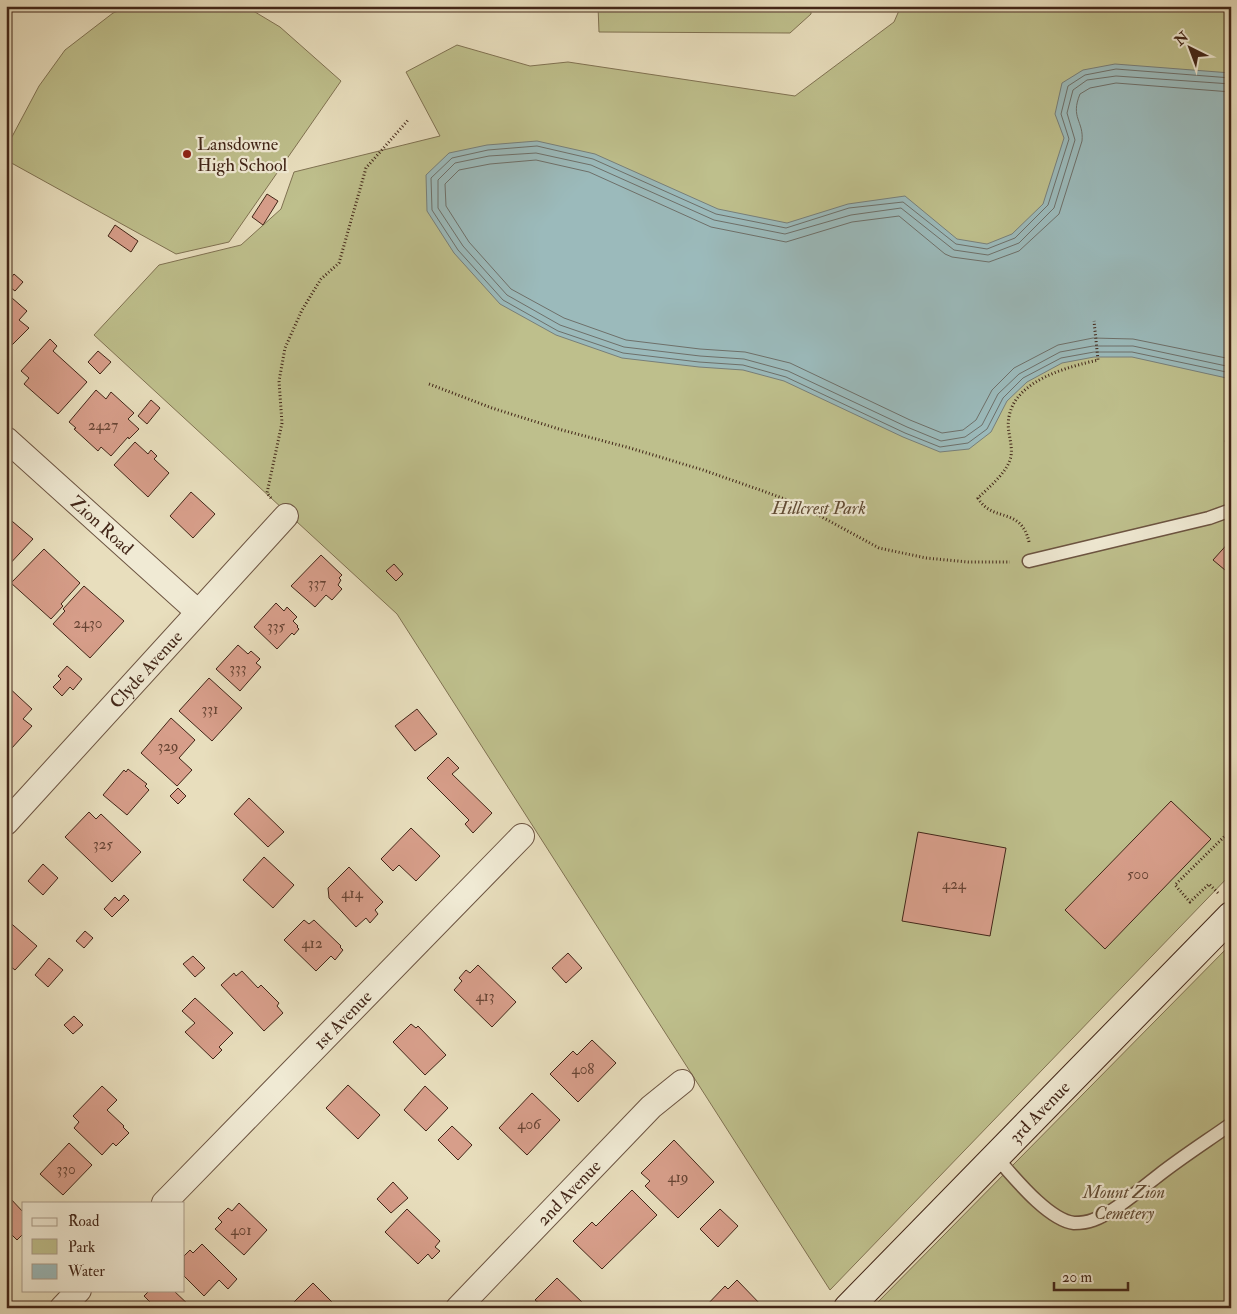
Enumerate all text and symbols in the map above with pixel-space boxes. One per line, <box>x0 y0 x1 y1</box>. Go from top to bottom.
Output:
north arrow <box>1164 22 1214 72</box>
text: N <box>1171 28 1192 50</box>
place label: Lansdowne High School <box>197 133 288 177</box>
marker: Lansdowne High School <box>181 148 193 160</box>
house number: 2427 <box>88 416 118 435</box>
street label: Zion Road <box>65 491 138 560</box>
park label: Hillcrest Park <box>771 497 866 520</box>
house number: 337 <box>308 574 326 593</box>
house number: 2430 <box>73 614 103 633</box>
house number: 335 <box>267 617 285 636</box>
street label: Clyde Avenue <box>105 625 188 713</box>
house number: 333 <box>229 659 247 678</box>
house number: 331 <box>202 700 218 719</box>
house number: 329 <box>157 737 179 756</box>
house number: 325 <box>93 835 113 854</box>
house number: 500 <box>1127 865 1149 884</box>
house number: 424 <box>942 875 967 894</box>
house number: 414 <box>341 884 364 903</box>
house number: 412 <box>301 934 323 953</box>
street label: 1st Avenue <box>309 985 377 1054</box>
house number: 413 <box>475 987 495 1006</box>
house number: 408 <box>572 1060 594 1079</box>
street label: 3rd Avenue <box>1004 1076 1075 1148</box>
house number: 406 <box>517 1115 542 1134</box>
street label: 2nd Avenue <box>532 1154 606 1231</box>
house number: 330 <box>56 1160 76 1179</box>
house number: 419 <box>667 1168 689 1187</box>
park label: Mount Zion Cemetery <box>1082 1181 1165 1225</box>
legend <box>22 1202 185 1292</box>
text: Road <box>68 1212 100 1231</box>
house number: 401 <box>230 1221 252 1240</box>
text: Park <box>68 1238 95 1257</box>
scale bar <box>1054 1259 1128 1291</box>
text: Water <box>67 1262 105 1281</box>
text: 20 m <box>1062 1268 1092 1287</box>

